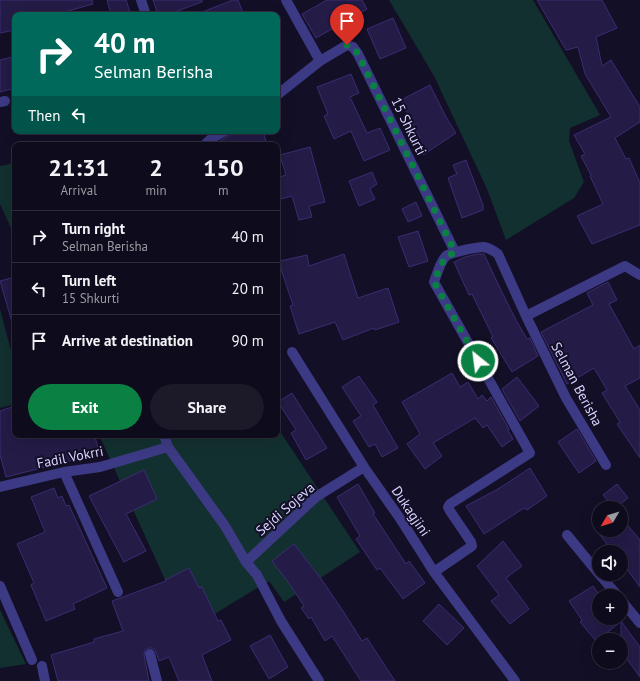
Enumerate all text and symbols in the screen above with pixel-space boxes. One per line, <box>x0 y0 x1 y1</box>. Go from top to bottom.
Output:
pin <box>330 4 364 45</box>
icon: arrive <box>336 10 358 32</box>
text: 40 m <box>94 24 155 61</box>
icon: right <box>28 28 80 80</box>
text: Selman Berisha <box>94 60 213 83</box>
street label: 15 Shkurti <box>387 94 431 158</box>
icon: left <box>68 104 90 126</box>
text: Then <box>28 106 60 125</box>
text: 21:31 <box>48 152 109 183</box>
text: 2 <box>149 152 163 183</box>
text: 150 <box>203 152 244 183</box>
text: Arrival <box>61 182 97 199</box>
text: min <box>145 182 167 199</box>
text: m <box>218 182 229 199</box>
text: Turn right <box>62 219 125 238</box>
icon: right <box>28 226 50 248</box>
text: 40 m <box>231 227 264 246</box>
text: Selman Berisha <box>62 238 148 255</box>
text: Turn left <box>62 271 116 290</box>
icon: left <box>28 278 50 300</box>
text: 20 m <box>231 279 264 298</box>
text: 15 Shkurti <box>62 290 120 307</box>
icon: arrive <box>28 330 50 352</box>
text: Arrive at destination <box>62 331 193 350</box>
text: 90 m <box>231 331 264 350</box>
street label: Selman Berisha <box>547 339 607 429</box>
position arrow <box>457 340 499 382</box>
button: Exit <box>28 384 142 430</box>
button: Share <box>150 384 264 430</box>
street label: Fadil Vokrri <box>35 442 105 472</box>
street label: Sejdi Sojeva <box>252 478 318 540</box>
street label: Dukagjini <box>388 482 434 540</box>
north arrow <box>592 501 628 537</box>
map controls <box>592 501 628 669</box>
button: sound <box>592 545 628 581</box>
button: + <box>592 589 628 625</box>
button: − <box>592 633 628 669</box>

